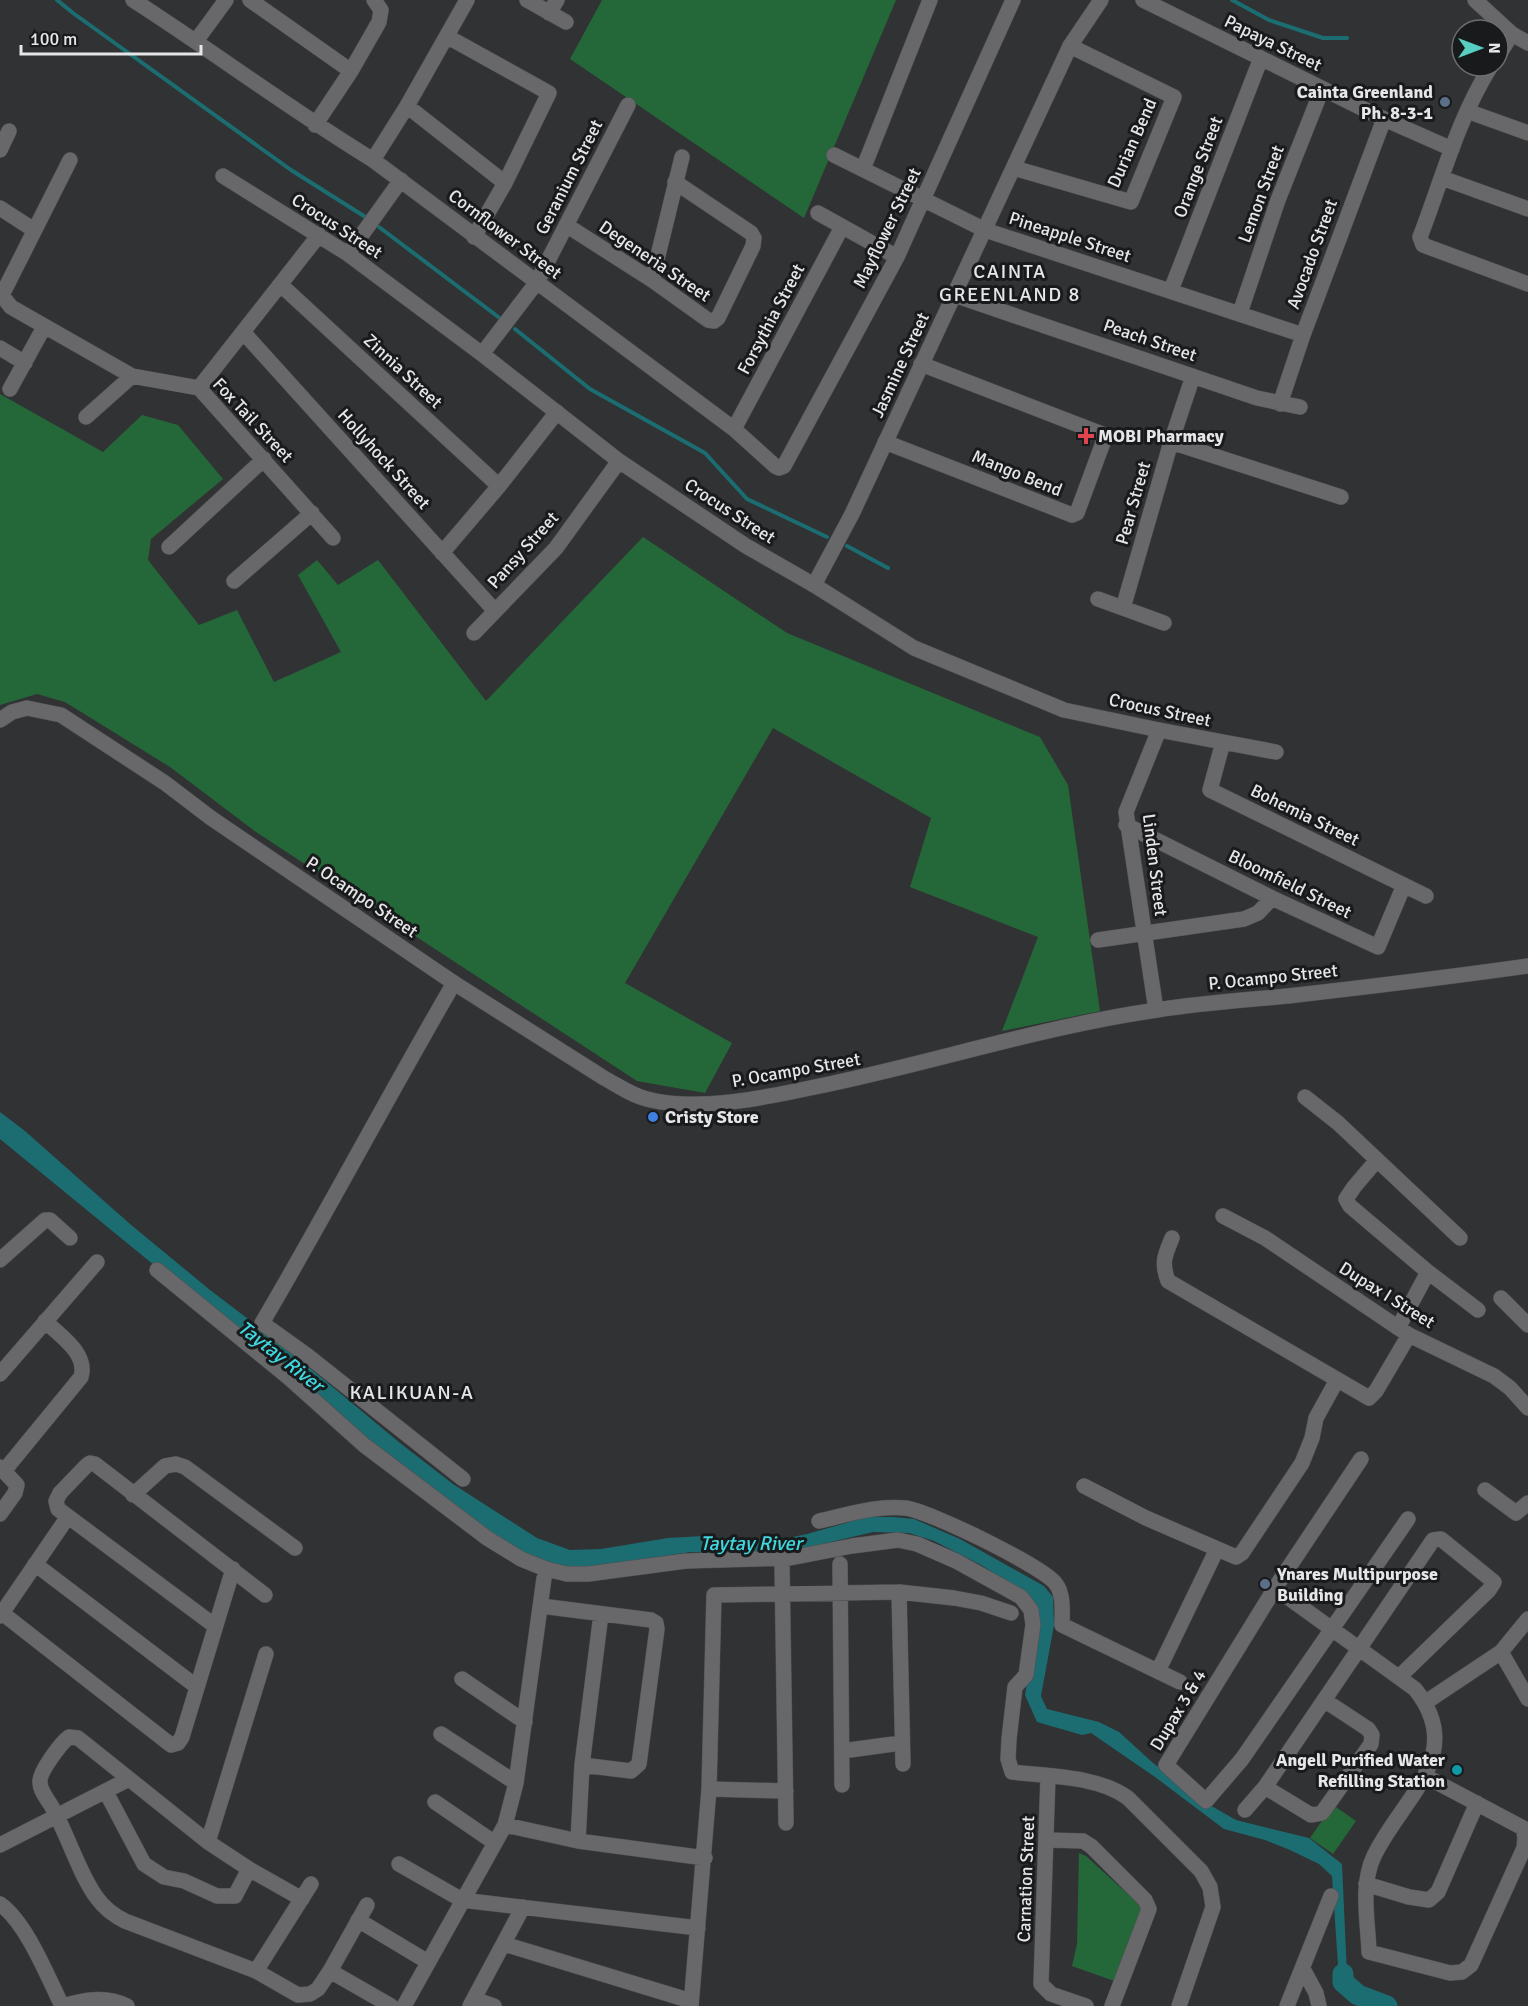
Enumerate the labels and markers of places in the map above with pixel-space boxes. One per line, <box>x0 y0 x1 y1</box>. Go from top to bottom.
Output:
place label: Cainta Greenland Ph. 8-3-1 <box>1297 81 1433 124</box>
marker: Cainta Greenland Ph. 8-3-1 <box>1438 95 1452 109</box>
place label: MOBI Pharmacy <box>1098 425 1224 447</box>
marker: MOBI Pharmacy <box>1079 429 1093 443</box>
place label: Cristy Store <box>665 1106 759 1128</box>
marker: Cristy Store <box>646 1110 660 1124</box>
place label: Ynares Multipurpose Building <box>1276 1563 1438 1606</box>
marker: Ynares Multipurpose Building <box>1258 1577 1272 1591</box>
place label: Angell Purified Water Refilling Station <box>1276 1749 1446 1792</box>
marker: Angell Purified Water Refilling Station <box>1450 1763 1464 1777</box>

